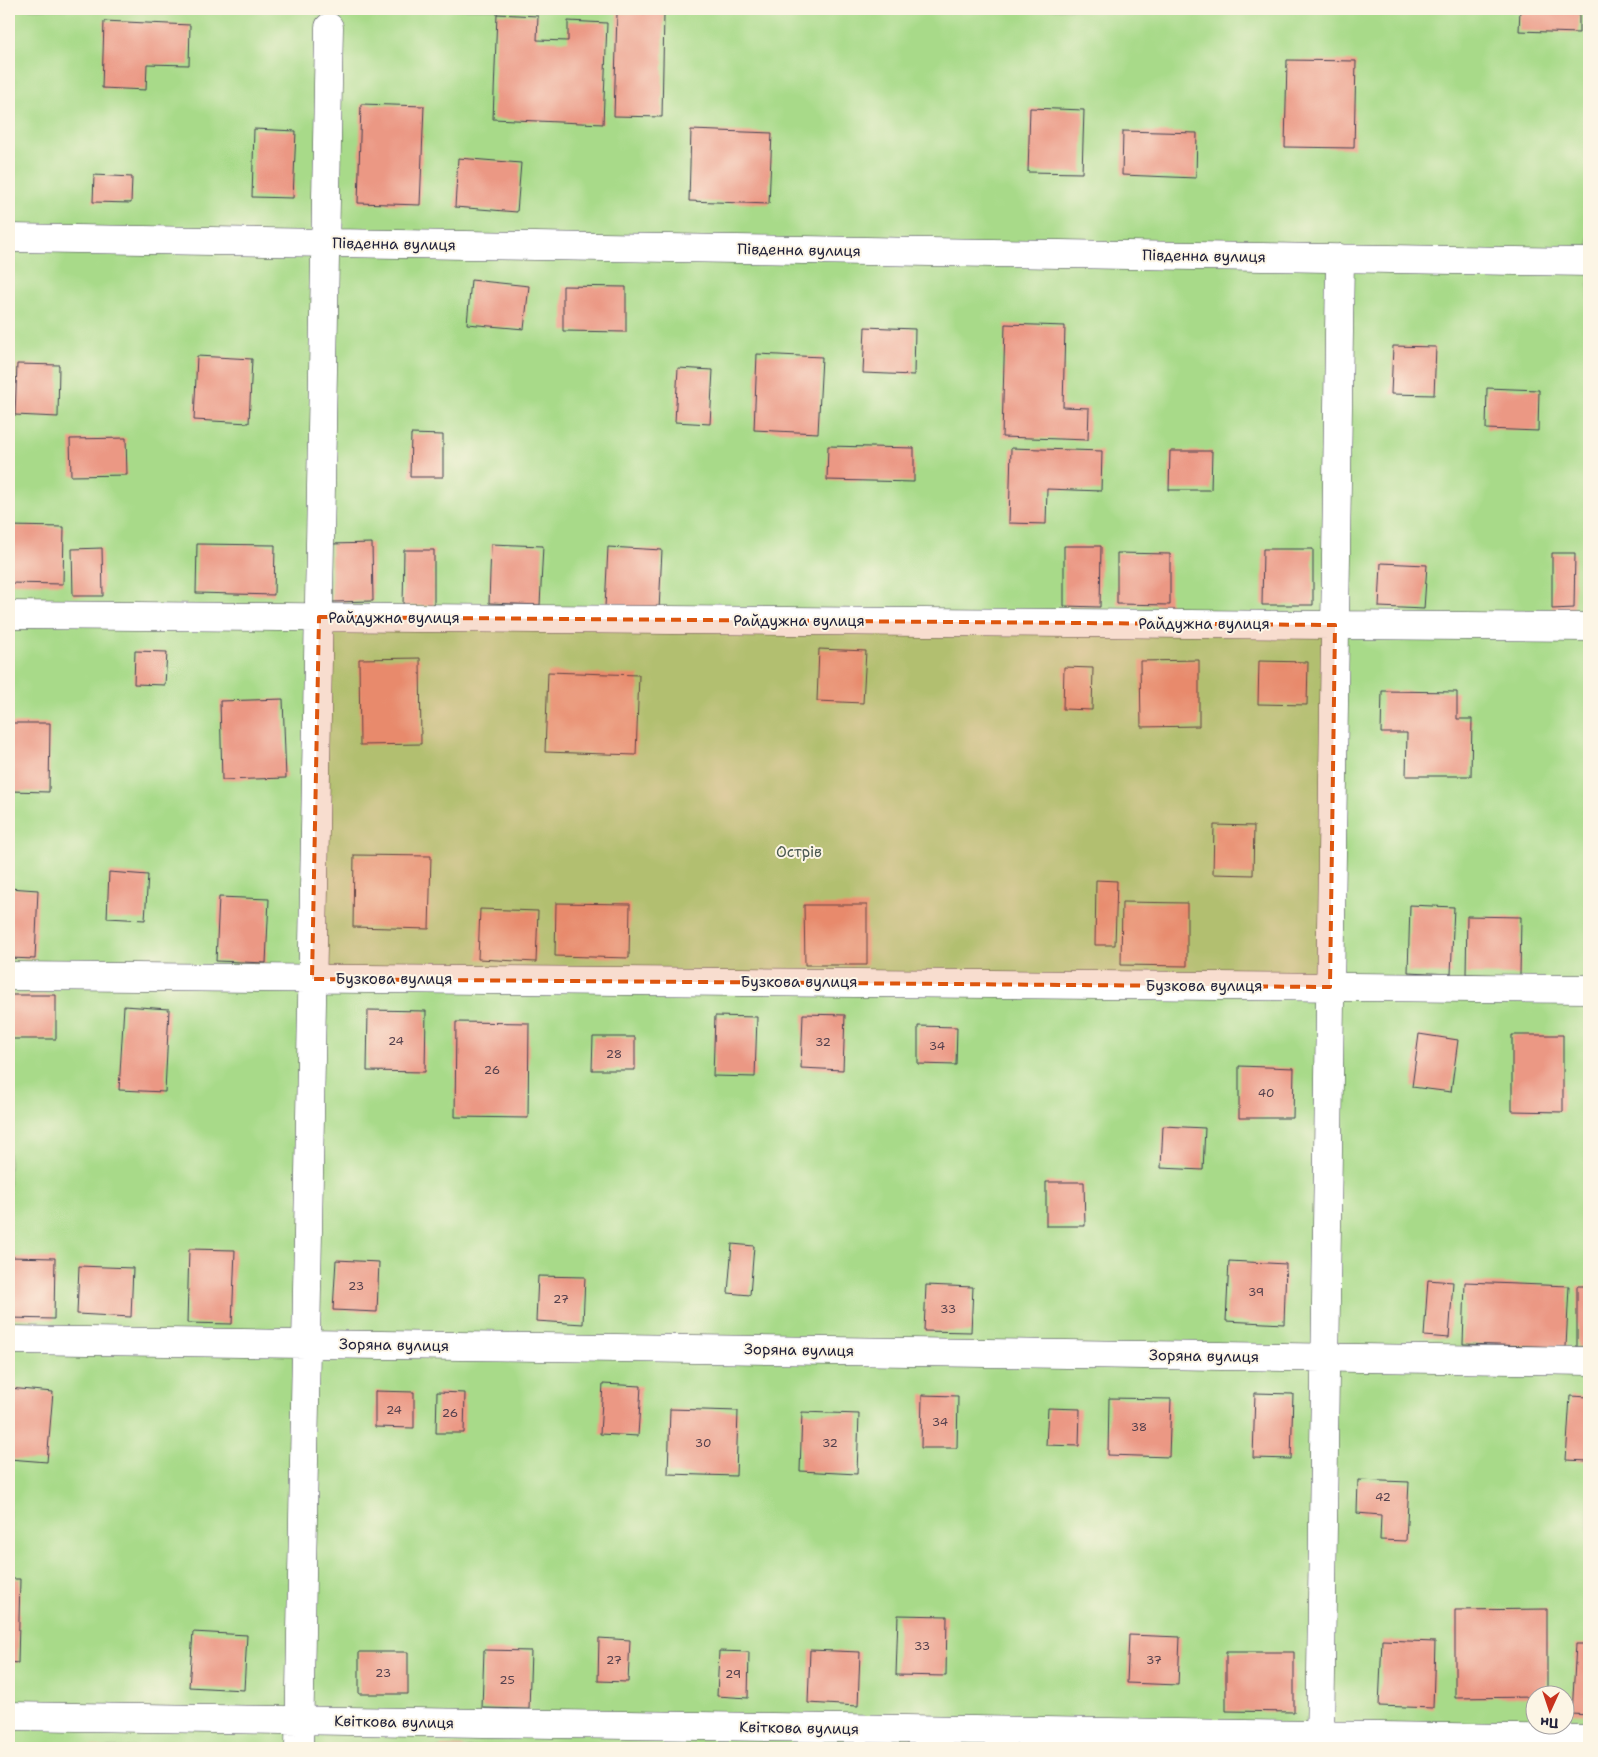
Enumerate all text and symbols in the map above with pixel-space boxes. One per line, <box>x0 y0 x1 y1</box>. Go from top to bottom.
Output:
street label: Південна вулиця <box>332 233 456 255</box>
street label: Південна вулиця <box>737 239 861 261</box>
street label: Південна вулиця <box>1142 245 1266 267</box>
street label: Райдужна вулиця <box>328 608 460 628</box>
street label: Райдужна вулиця <box>733 611 865 631</box>
street label: Райдужна вулиця <box>1138 614 1270 634</box>
park label: Острів <box>776 842 822 862</box>
street label: Бузкова вулиця <box>336 969 452 989</box>
street label: Бузкова вулиця <box>741 972 857 992</box>
street label: Бузкова вулиця <box>1146 976 1262 996</box>
house number: 24 <box>388 1033 404 1049</box>
house number: 32 <box>815 1034 831 1050</box>
house number: 34 <box>929 1038 945 1054</box>
house number: 28 <box>606 1046 622 1062</box>
house number: 26 <box>484 1062 500 1078</box>
house number: 40 <box>1258 1085 1274 1101</box>
house number: 23 <box>348 1278 364 1294</box>
house number: 39 <box>1248 1284 1264 1300</box>
house number: 27 <box>553 1291 569 1307</box>
house number: 33 <box>940 1301 956 1317</box>
street label: Зоряна вулиця <box>339 1334 449 1356</box>
street label: Зоряна вулиця <box>744 1339 854 1361</box>
street label: Зоряна вулиця <box>1149 1345 1259 1367</box>
house number: 24 <box>386 1402 402 1418</box>
house number: 26 <box>442 1405 458 1421</box>
house number: 34 <box>932 1414 948 1430</box>
house number: 38 <box>1131 1419 1147 1435</box>
house number: 30 <box>695 1435 711 1451</box>
house number: 32 <box>822 1435 838 1451</box>
house number: 42 <box>1375 1489 1391 1505</box>
house number: 33 <box>914 1638 930 1654</box>
house number: 27 <box>606 1652 622 1668</box>
house number: 37 <box>1146 1652 1162 1668</box>
house number: 23 <box>375 1665 391 1681</box>
house number: 29 <box>725 1666 741 1682</box>
house number: 25 <box>499 1672 515 1688</box>
north arrow <box>1526 1684 1576 1734</box>
street label: Квіткова вулиця <box>334 1711 454 1733</box>
text: Пн <box>1540 1714 1559 1732</box>
street label: Квіткова вулиця <box>739 1717 859 1739</box>

